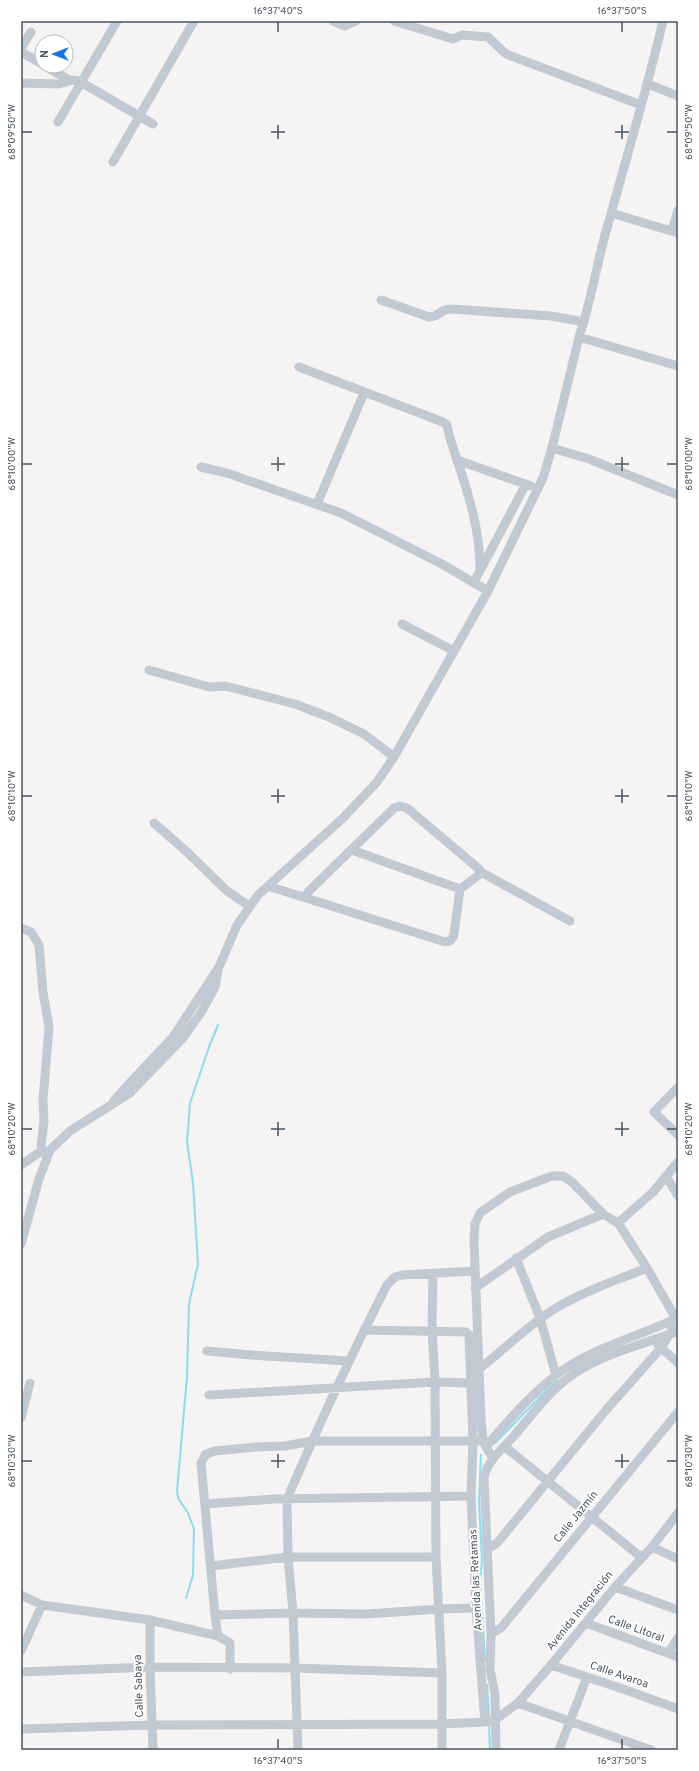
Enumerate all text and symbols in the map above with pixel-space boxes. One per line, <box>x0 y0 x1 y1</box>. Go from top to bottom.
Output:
text: 16°37'40"S <box>253 5 303 18</box>
text: 16°37'50"S <box>597 5 647 18</box>
north arrow <box>34 34 74 74</box>
text: N <box>38 50 52 58</box>
text: 68°09'50"W <box>6 104 19 160</box>
text: 68°09'50"W <box>683 104 696 160</box>
text: 68°10'00"W <box>6 437 19 491</box>
text: 68°10'00"W <box>683 437 696 491</box>
text: 68°10'10"W <box>6 770 19 822</box>
text: 68°10'10"W <box>683 770 696 822</box>
text: 68°10'20"W <box>6 1102 19 1156</box>
text: 68°10'20"W <box>683 1102 696 1156</box>
text: 68°10'30"W <box>6 1434 19 1488</box>
text: 68°10'30"W <box>683 1434 696 1488</box>
street label: Calle Jazmín <box>551 1488 601 1546</box>
street label: Avenida las Retamas <box>466 1529 486 1631</box>
street label: Avenida Integración <box>544 1568 616 1654</box>
street label: Calle Litoral <box>606 1612 666 1646</box>
street label: Calle Sabaya <box>131 1654 147 1718</box>
street label: Calle Avaroa <box>588 1658 650 1692</box>
text: 16°37'40"S <box>253 1755 303 1768</box>
text: 16°37'50"S <box>597 1755 647 1768</box>

